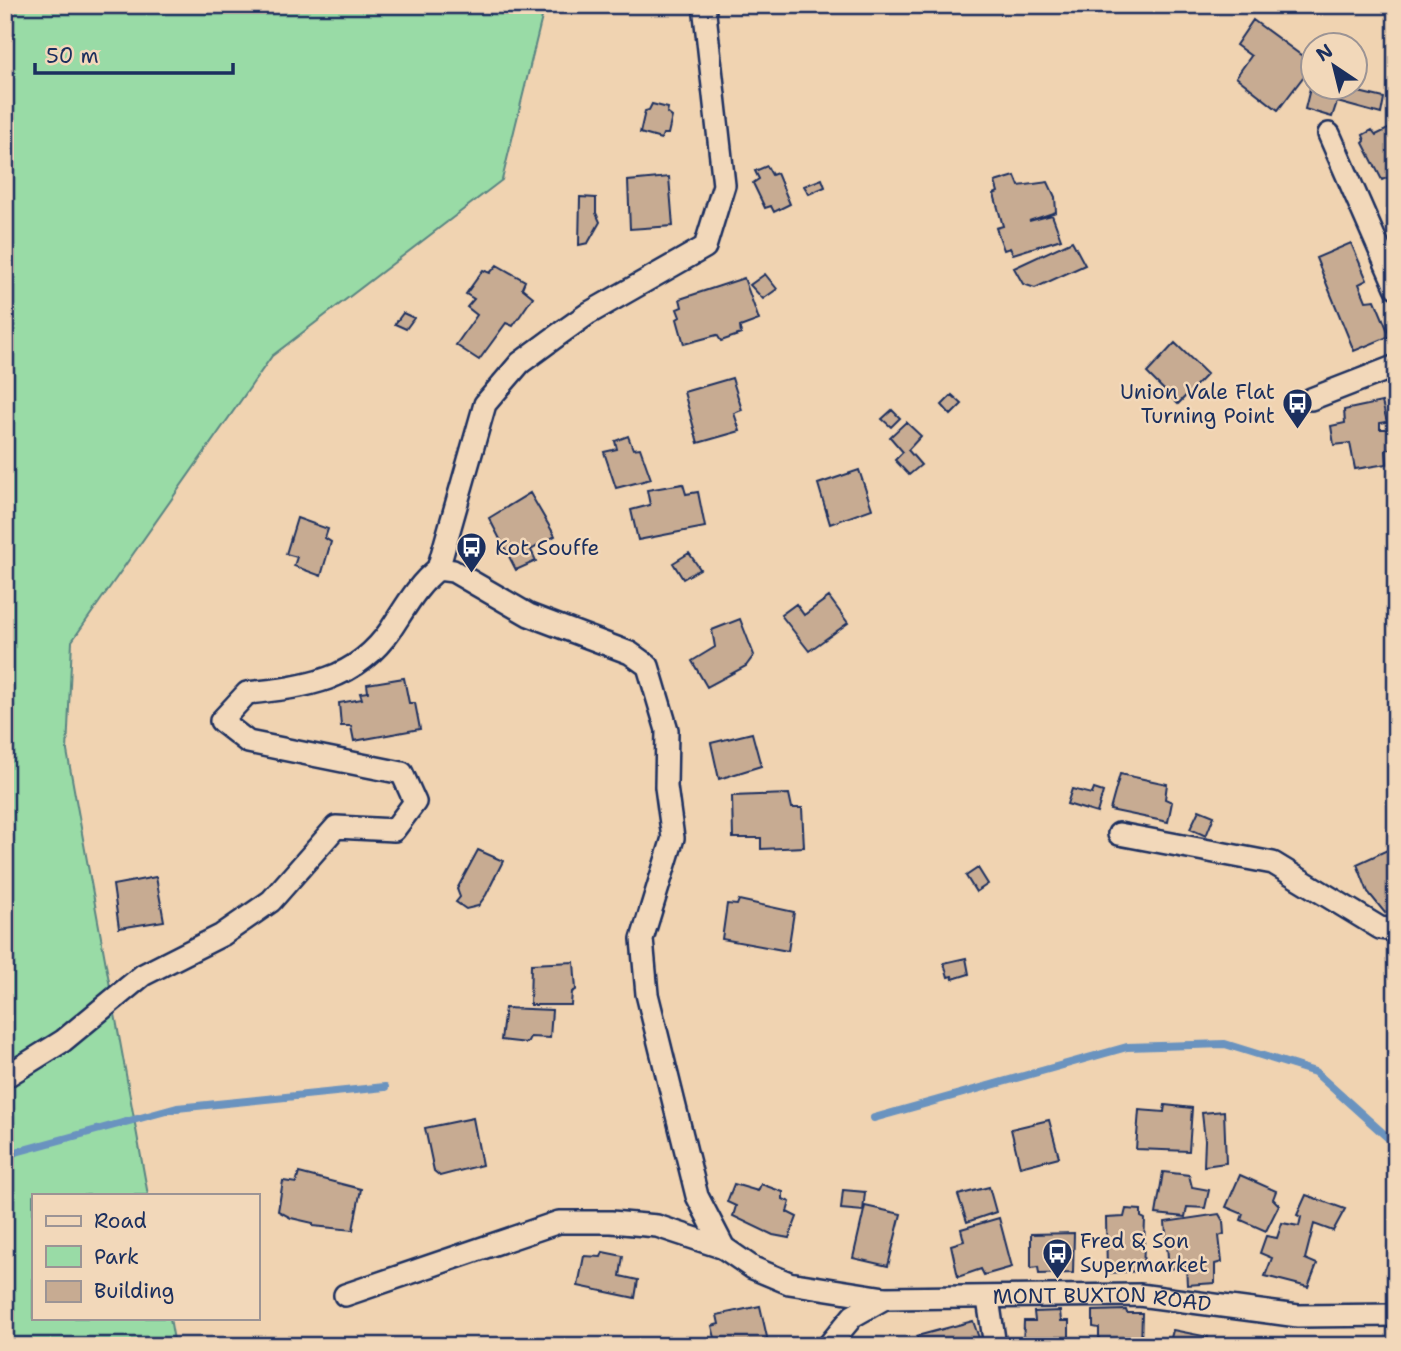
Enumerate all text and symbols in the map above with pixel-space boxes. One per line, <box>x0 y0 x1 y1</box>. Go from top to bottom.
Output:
scale bar <box>35 32 233 76</box>
north arrow <box>1300 32 1370 102</box>
text: N <box>1311 38 1338 67</box>
text: 50 m <box>46 42 99 70</box>
place label: Union Vale Flat Turning Point <box>1120 378 1275 430</box>
bus stop icon: Union Vale Flat Turning Point <box>1281 387 1315 431</box>
bus stop icon: Kot Souffe <box>455 531 489 575</box>
place label: Kot Souffe <box>495 534 600 562</box>
legend <box>32 1194 259 1320</box>
text: Road <box>94 1207 147 1235</box>
place label: Fred & Son Supermarket <box>1080 1227 1208 1279</box>
bus stop icon: Fred & Son Supermarket <box>1040 1236 1074 1280</box>
text: Park <box>94 1243 139 1271</box>
text: Building <box>94 1277 174 1305</box>
street label: MONT BUXTON ROAD <box>993 1281 1213 1318</box>

